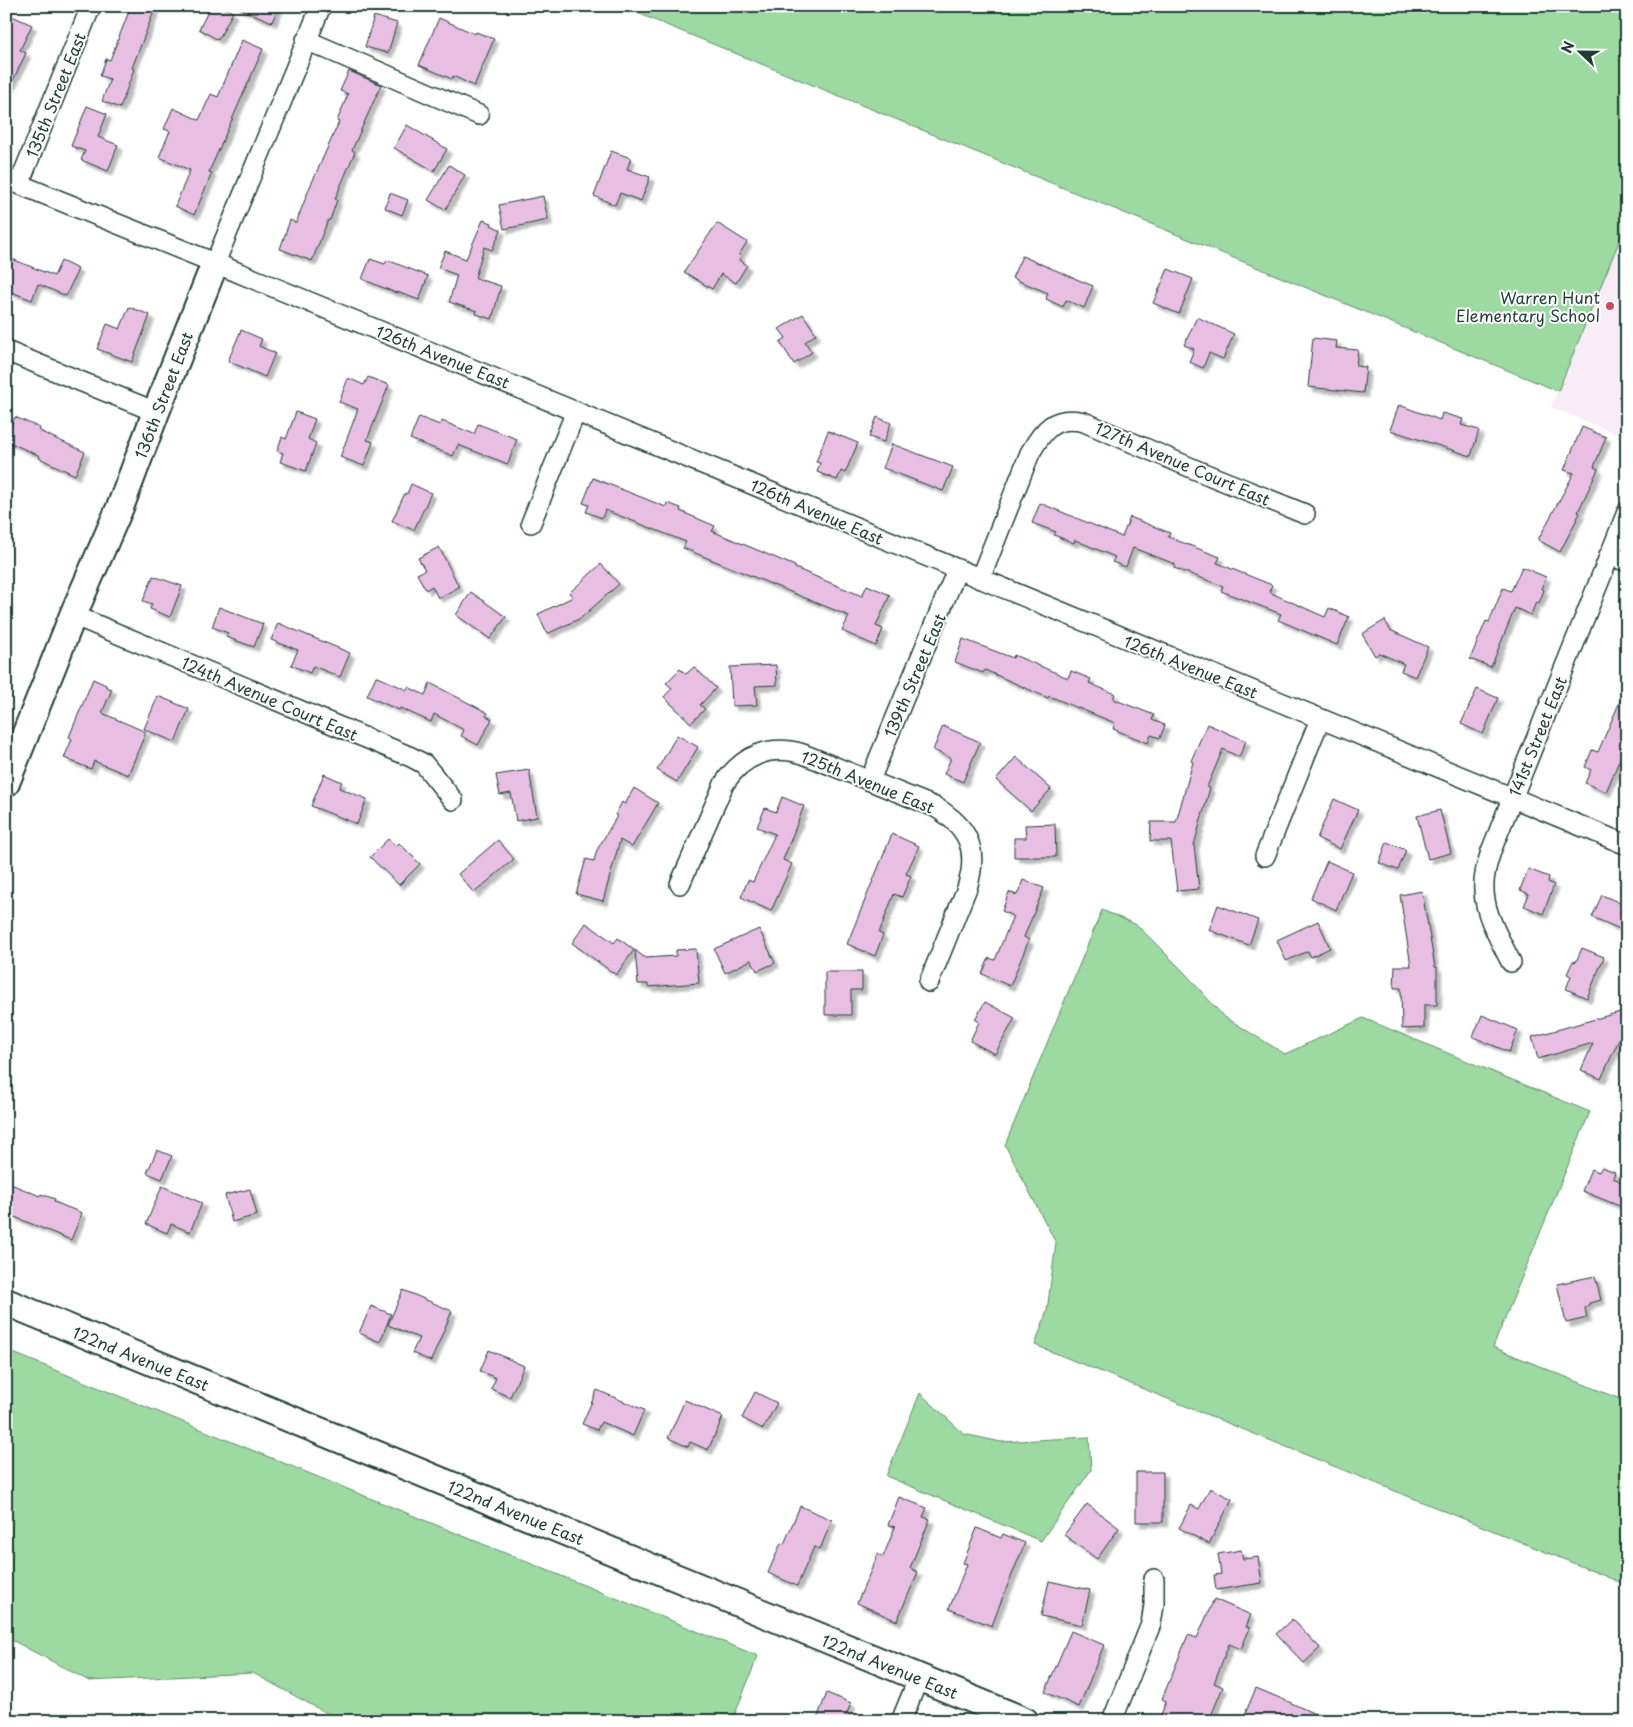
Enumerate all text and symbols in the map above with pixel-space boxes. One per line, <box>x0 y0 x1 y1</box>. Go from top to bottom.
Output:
north arrow <box>1556 28 1606 78</box>
street label: 135th Street East <box>19 29 91 161</box>
text: N <box>1556 38 1579 56</box>
place label: Warren Hunt Elementary School <box>1456 285 1600 327</box>
marker: Warren Hunt Elementary School <box>1604 300 1616 312</box>
street label: 126th Avenue East <box>372 318 514 394</box>
street label: 136th Street East <box>128 328 198 462</box>
street label: 127th Avenue Court East <box>1092 415 1274 511</box>
street label: 126th Avenue East <box>747 472 887 550</box>
street label: 139th Street East <box>877 609 951 741</box>
street label: 126th Avenue East <box>1120 628 1262 704</box>
street label: 124th Avenue Court East <box>178 650 362 746</box>
street label: 141st Street East <box>1502 672 1572 800</box>
street label: 125th Avenue East <box>798 743 938 819</box>
street label: 122nd Avenue East <box>69 1320 213 1396</box>
street label: 122nd Avenue East <box>444 1474 588 1550</box>
street label: 122nd Avenue East <box>818 1628 962 1704</box>

